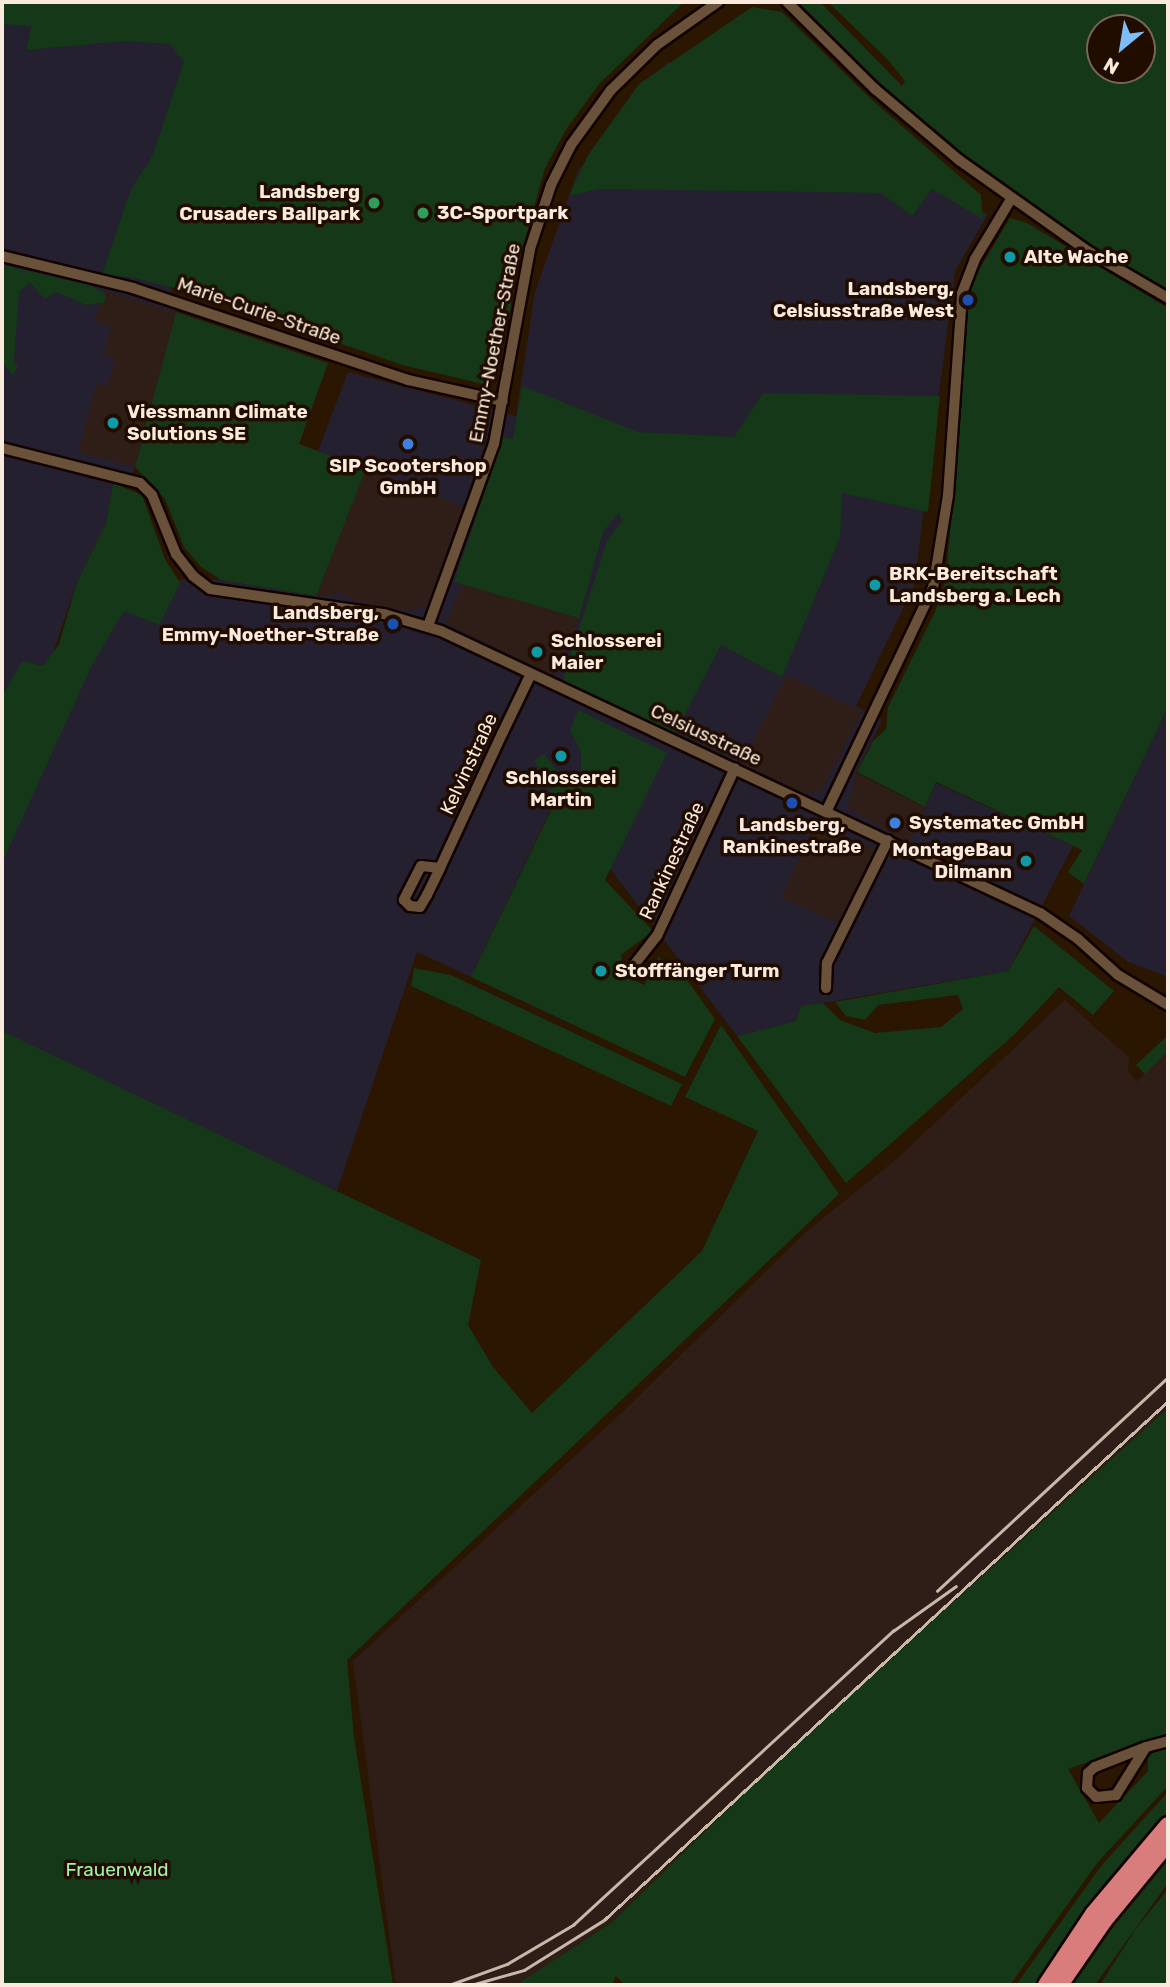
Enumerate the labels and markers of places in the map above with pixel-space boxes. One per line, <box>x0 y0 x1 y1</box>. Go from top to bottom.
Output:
place label: Landsberg Crusaders Ballpark <box>179 181 360 225</box>
marker: Landsberg Crusaders Ballpark <box>366 195 382 211</box>
place label: 3C-Sportpark <box>437 202 568 224</box>
marker: 3C-Sportpark <box>415 205 431 221</box>
place label: Alte Wache <box>1024 246 1129 268</box>
marker: Alte Wache <box>1002 249 1018 265</box>
place label: Landsberg, Celsiusstraße West <box>773 278 954 322</box>
marker: Landsberg, Celsiusstraße West <box>960 292 976 308</box>
place label: Viessmann Climate Solutions SE <box>127 401 308 445</box>
marker: Viessmann Climate Solutions SE <box>105 415 121 431</box>
marker: SIP Scootershop GmbH <box>400 436 416 452</box>
place label: SIP Scootershop GmbH <box>329 455 487 499</box>
place label: BRK-Bereitschaft Landsberg a. Lech <box>889 563 1061 607</box>
marker: BRK-Bereitschaft Landsberg a. Lech <box>867 577 883 593</box>
place label: Landsberg, Emmy-Noether-Straße <box>162 602 379 646</box>
marker: Landsberg, Emmy-Noether-Straße <box>385 616 401 632</box>
place label: Schlosserei Maier <box>551 630 662 674</box>
marker: Schlosserei Maier <box>529 644 545 660</box>
marker: Schlosserei Martin <box>553 748 569 764</box>
place label: Schlosserei Martin <box>506 767 616 811</box>
marker: Landsberg, Rankinestraße <box>784 795 800 811</box>
place label: Systematec GmbH <box>909 812 1084 834</box>
place label: Landsberg, Rankinestraße <box>722 814 862 858</box>
marker: Systematec GmbH <box>887 815 903 831</box>
place label: MontageBau Dilmann <box>892 839 1012 883</box>
marker: MontageBau Dilmann <box>1018 853 1034 869</box>
place label: Stofffänger Turm <box>615 960 780 982</box>
marker: Stofffänger Turm <box>593 963 609 979</box>

